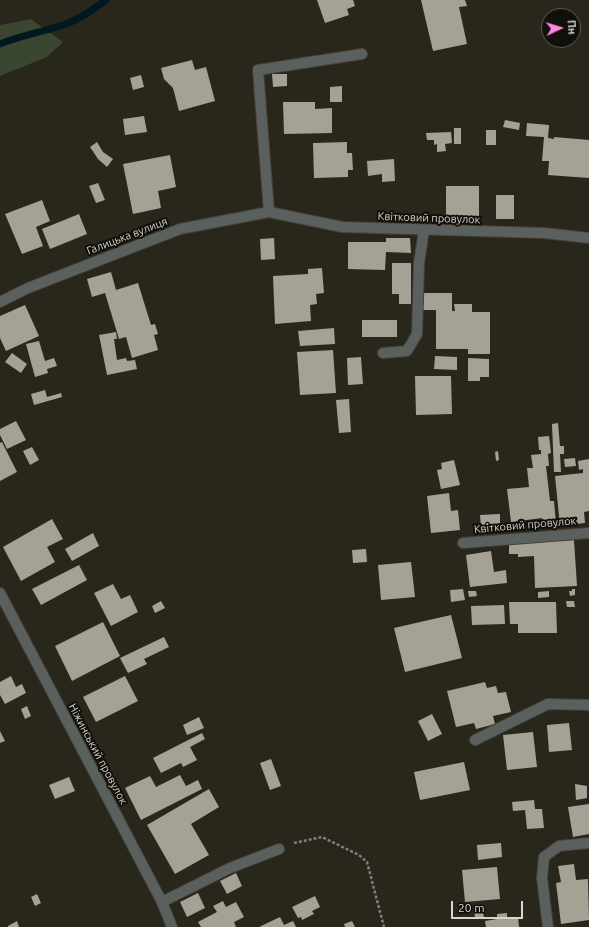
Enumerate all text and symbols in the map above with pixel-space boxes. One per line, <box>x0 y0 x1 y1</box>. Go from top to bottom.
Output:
north arrow <box>541 8 581 48</box>
text: Пн <box>565 20 578 35</box>
street label: Квітковий провулок <box>377 210 481 226</box>
street label: Галицька вулиця <box>85 215 169 257</box>
street label: Квітковий провулок <box>473 514 577 536</box>
street label: Ніжинський провулок <box>66 701 130 807</box>
scale bar <box>453 893 525 919</box>
text: 20 m <box>458 901 485 914</box>

